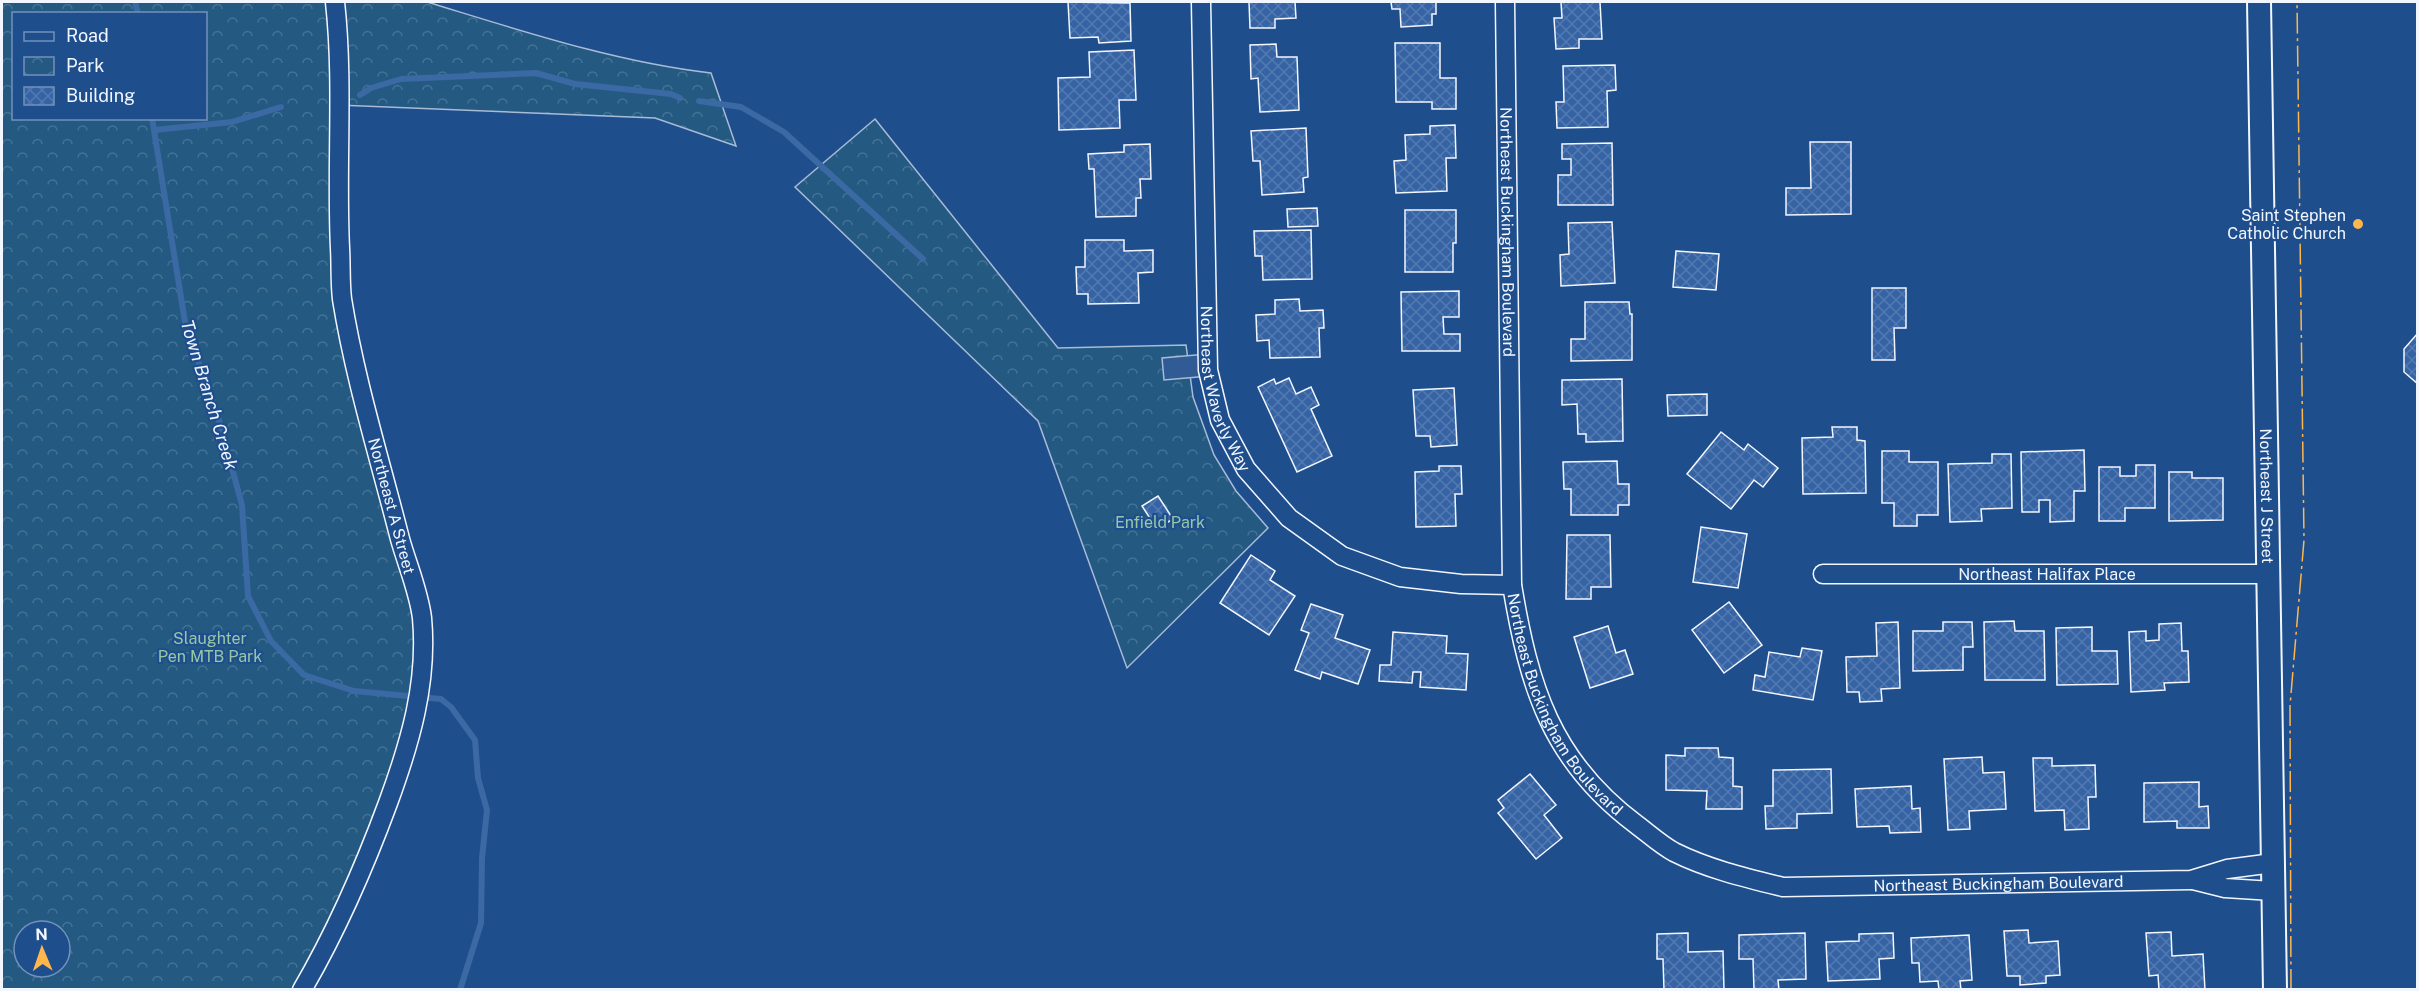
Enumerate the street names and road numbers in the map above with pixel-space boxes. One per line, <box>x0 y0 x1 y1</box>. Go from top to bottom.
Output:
street label: Northeast Buckingham Boulevard <box>1496 107 1518 357</box>
street label: Northeast Waverly Way <box>1197 305 1255 475</box>
street label: Northeast J Street <box>2256 428 2277 564</box>
street label: Northeast A Street <box>364 436 419 576</box>
street label: Northeast Halifax Place <box>1958 565 2136 584</box>
street label: Northeast Buckingham Boulevard <box>1504 592 1626 820</box>
street label: Northeast Buckingham Boulevard <box>1873 872 2124 895</box>

